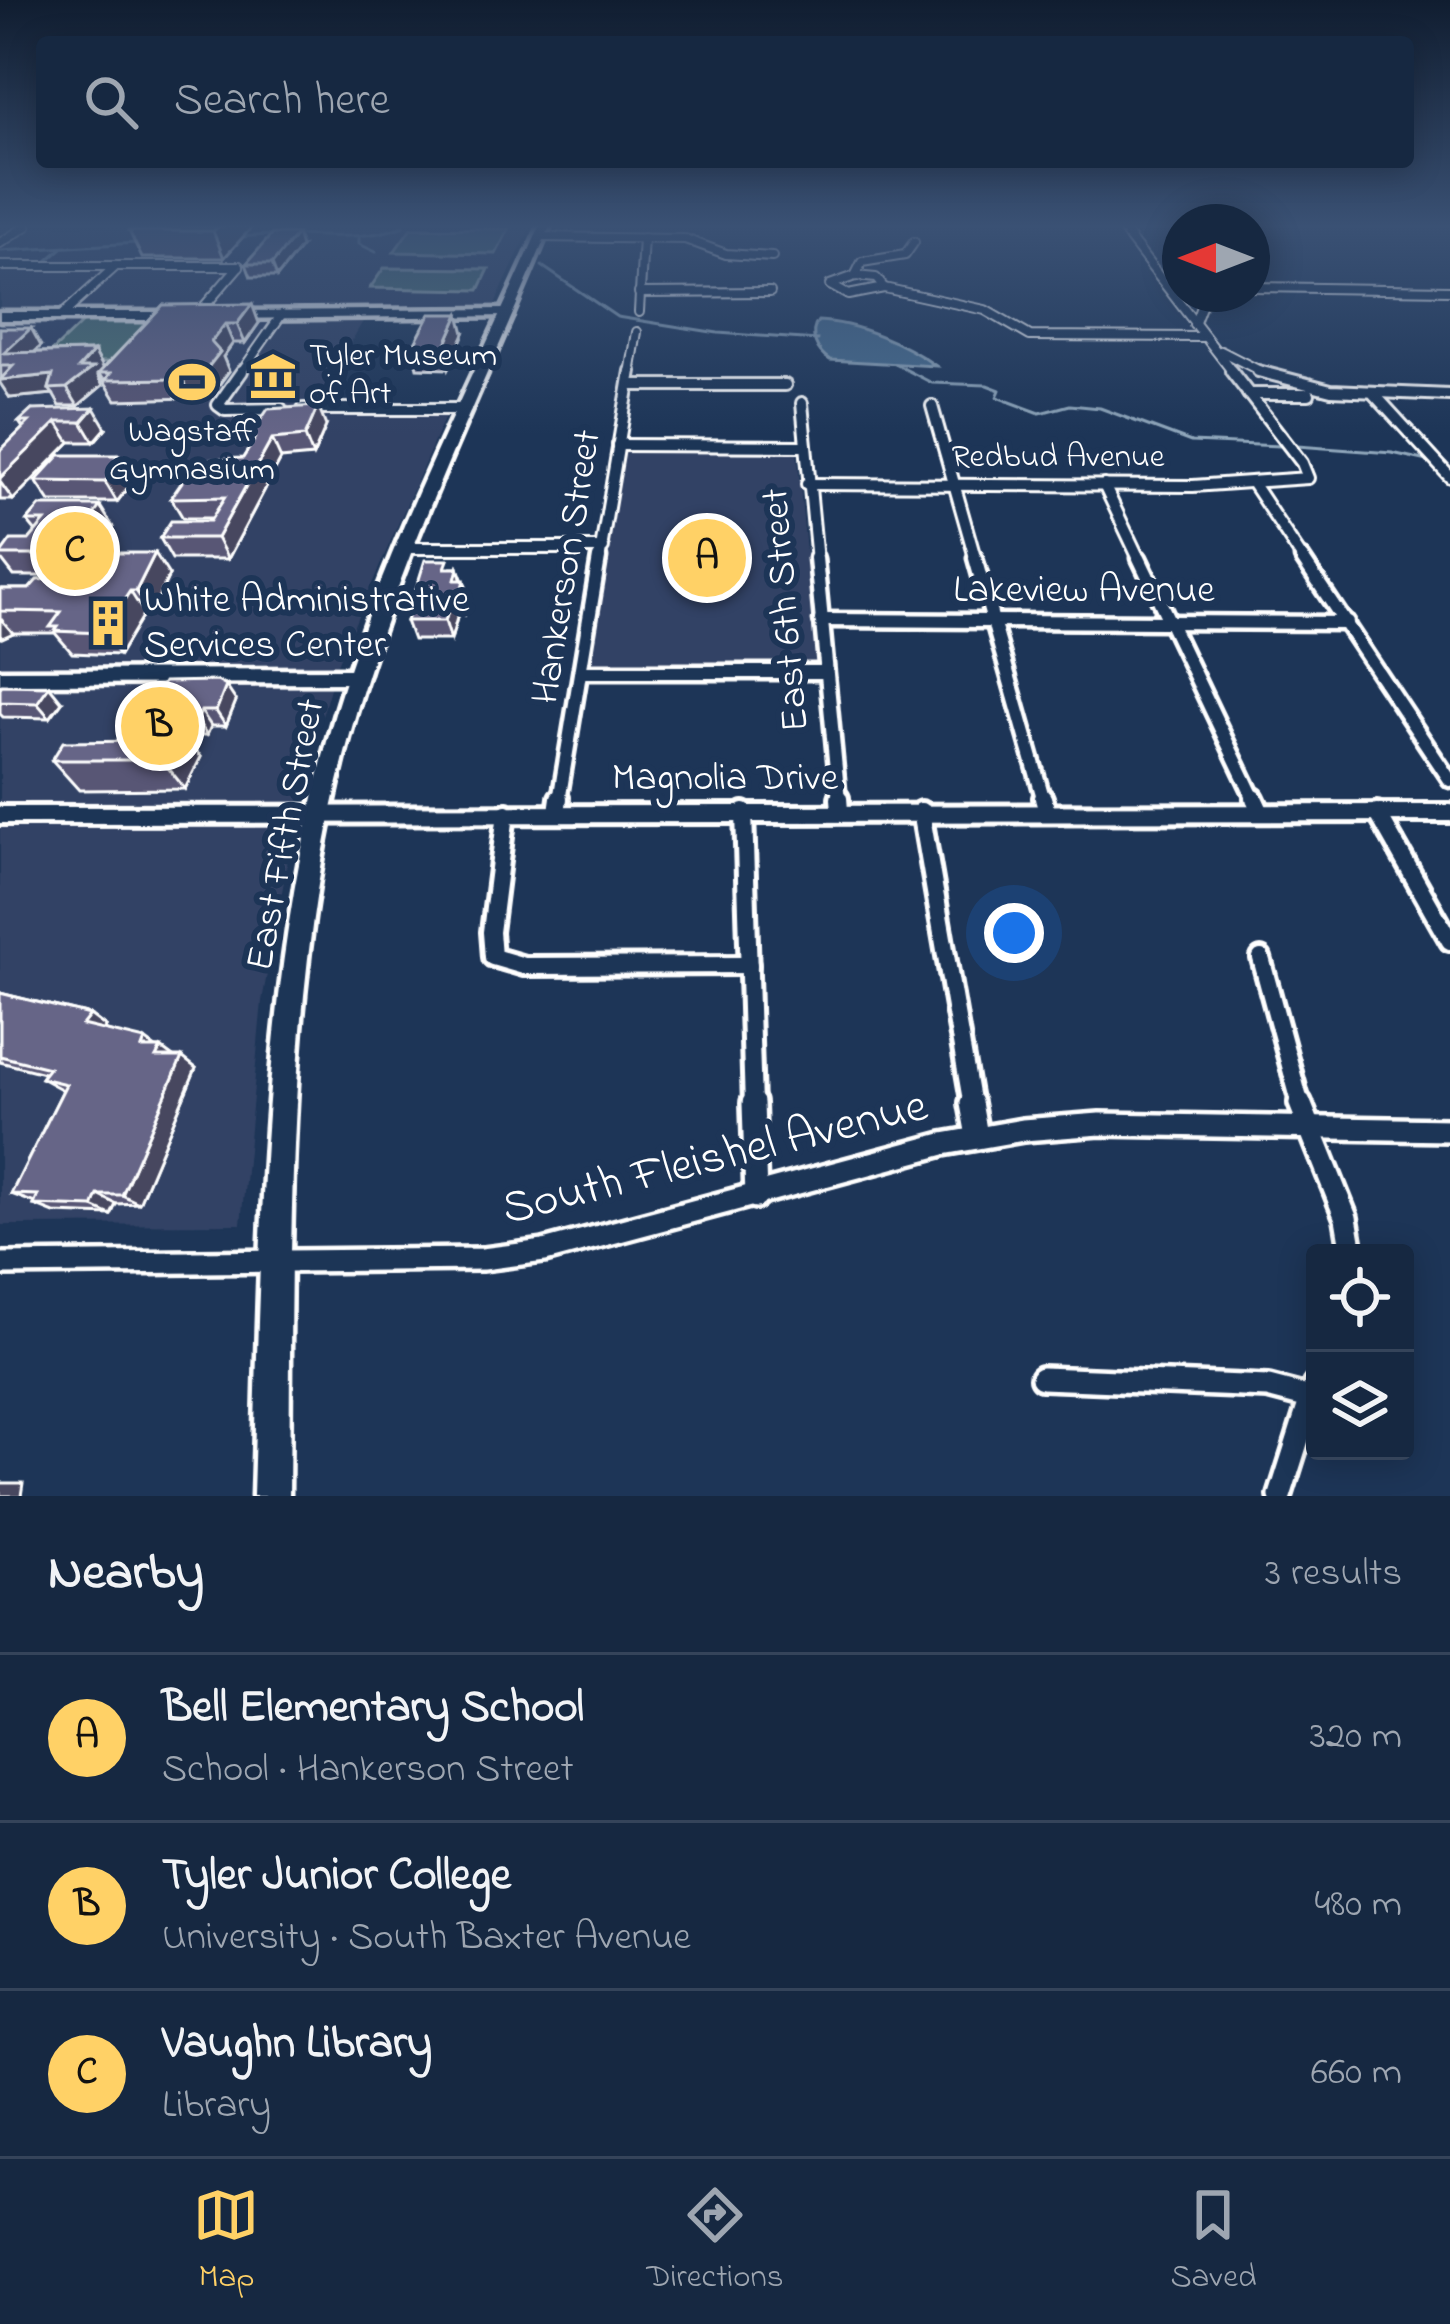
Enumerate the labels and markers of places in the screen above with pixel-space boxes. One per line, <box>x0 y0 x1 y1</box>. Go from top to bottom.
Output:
place label: Tyler Museum of Art <box>309 333 497 419</box>
museum icon: Tyler Museum of Art <box>248 351 298 401</box>
sports icon: Wagstaff Gymnasium <box>167 357 217 407</box>
place label: Wagstaff Gymnasium <box>109 409 275 495</box>
pin: C <box>36 506 114 596</box>
pin: A <box>668 513 746 603</box>
place label: White Administrative Services Center <box>144 573 470 675</box>
building icon: White Administrative Services Center <box>83 598 133 648</box>
pin: B <box>121 681 199 771</box>

